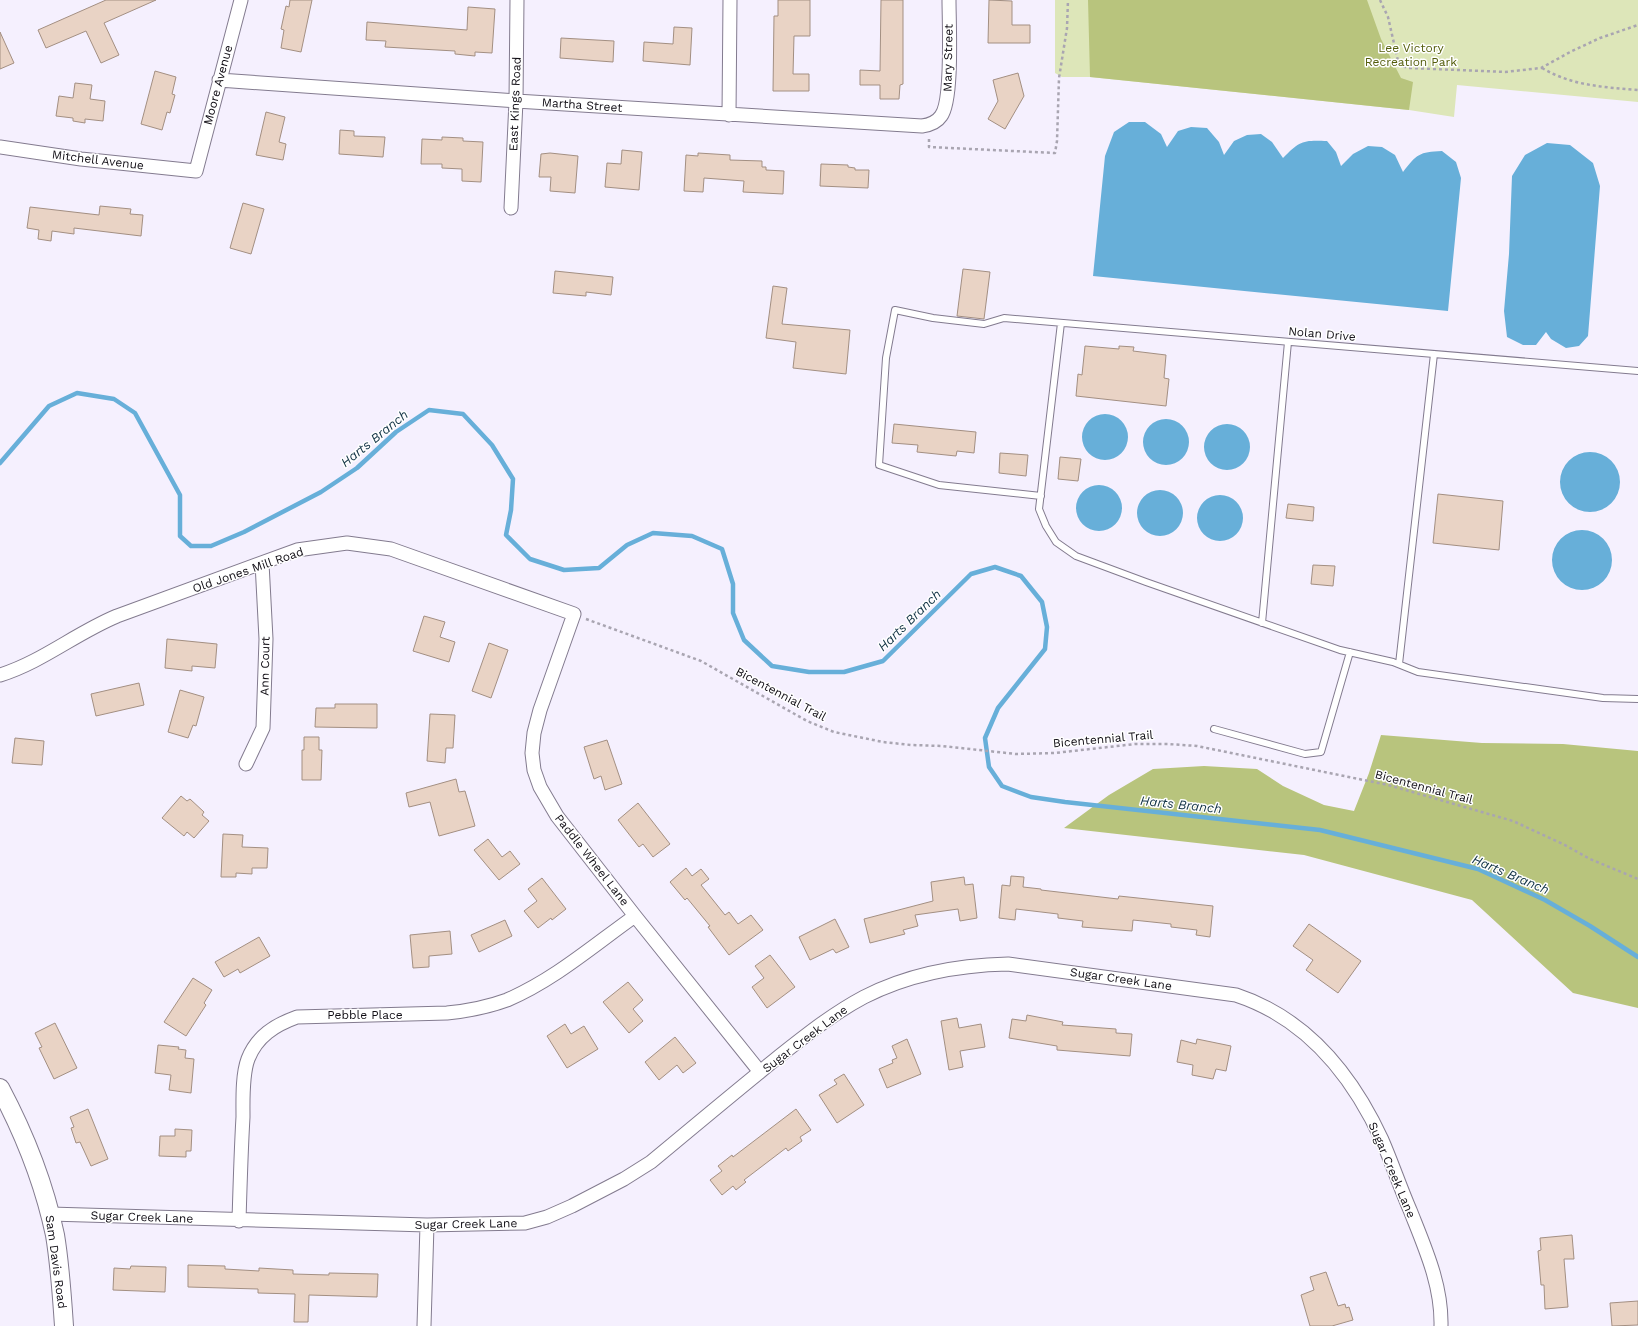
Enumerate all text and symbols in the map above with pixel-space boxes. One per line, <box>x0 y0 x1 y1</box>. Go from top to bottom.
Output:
street label: Mary Street <box>940 24 956 92</box>
park label: Lee Victory Recreation Park <box>1365 41 1457 69</box>
street label: Moore Avenue <box>201 43 235 127</box>
street label: East Kings Road <box>506 57 524 151</box>
street label: Martha Street <box>541 95 623 115</box>
street label: Mitchell Avenue <box>51 147 145 173</box>
street label: Nolan Drive <box>1288 324 1356 344</box>
water label: Harts Branch <box>338 407 411 470</box>
street label: Old Jones Mill Road <box>191 544 305 596</box>
water label: Harts Branch <box>875 586 944 654</box>
street label: Ann Court <box>257 636 273 696</box>
street label: Bicentennial Trail <box>733 664 829 724</box>
street label: Bicentennial Trail <box>1052 728 1154 750</box>
street label: Bicentennial Trail <box>1374 767 1475 807</box>
water label: Harts Branch <box>1139 793 1223 816</box>
street label: Paddle Wheel Lane <box>552 812 632 909</box>
water label: Harts Branch <box>1470 852 1552 897</box>
street label: Sugar Creek Lane <box>1069 965 1173 993</box>
street label: Sugar Creek Lane <box>760 1002 850 1075</box>
street label: Pebble Place <box>327 1008 403 1022</box>
street label: Sugar Creek Lane <box>1365 1120 1419 1220</box>
street label: Sugar Creek Lane <box>90 1208 194 1226</box>
street label: Sam Davis Road <box>43 1214 69 1310</box>
street label: Sugar Creek Lane <box>415 1216 518 1232</box>

